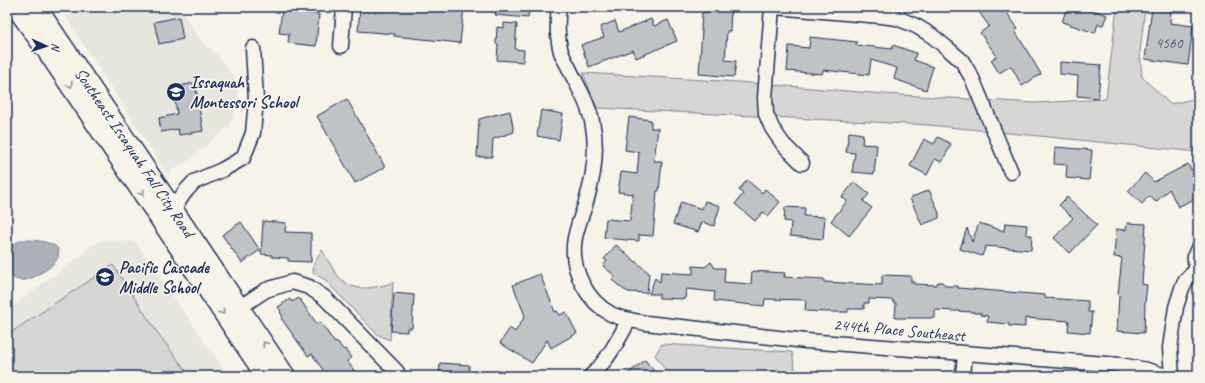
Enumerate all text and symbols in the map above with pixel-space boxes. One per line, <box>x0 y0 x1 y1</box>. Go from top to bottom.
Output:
north arrow <box>26 26 66 66</box>
house number: 4560 <box>1155 34 1184 53</box>
text: N <box>49 43 63 52</box>
street label: Southeast Issaquah Fall City Road <box>70 63 201 243</box>
place label: Issaquah Montessori School <box>190 72 301 113</box>
one-way arrow <box>65 81 73 88</box>
school or university icon: Issaquah Montessori School <box>165 81 187 103</box>
one-way arrow <box>137 189 145 196</box>
place label: Pacific Cascade Middle School <box>119 257 210 298</box>
school or university icon: Pacific Cascade Middle School <box>94 266 116 288</box>
one-way arrow <box>217 308 224 315</box>
street label: 244th Place Southeast <box>832 314 968 346</box>
one-way arrow <box>263 341 270 348</box>

